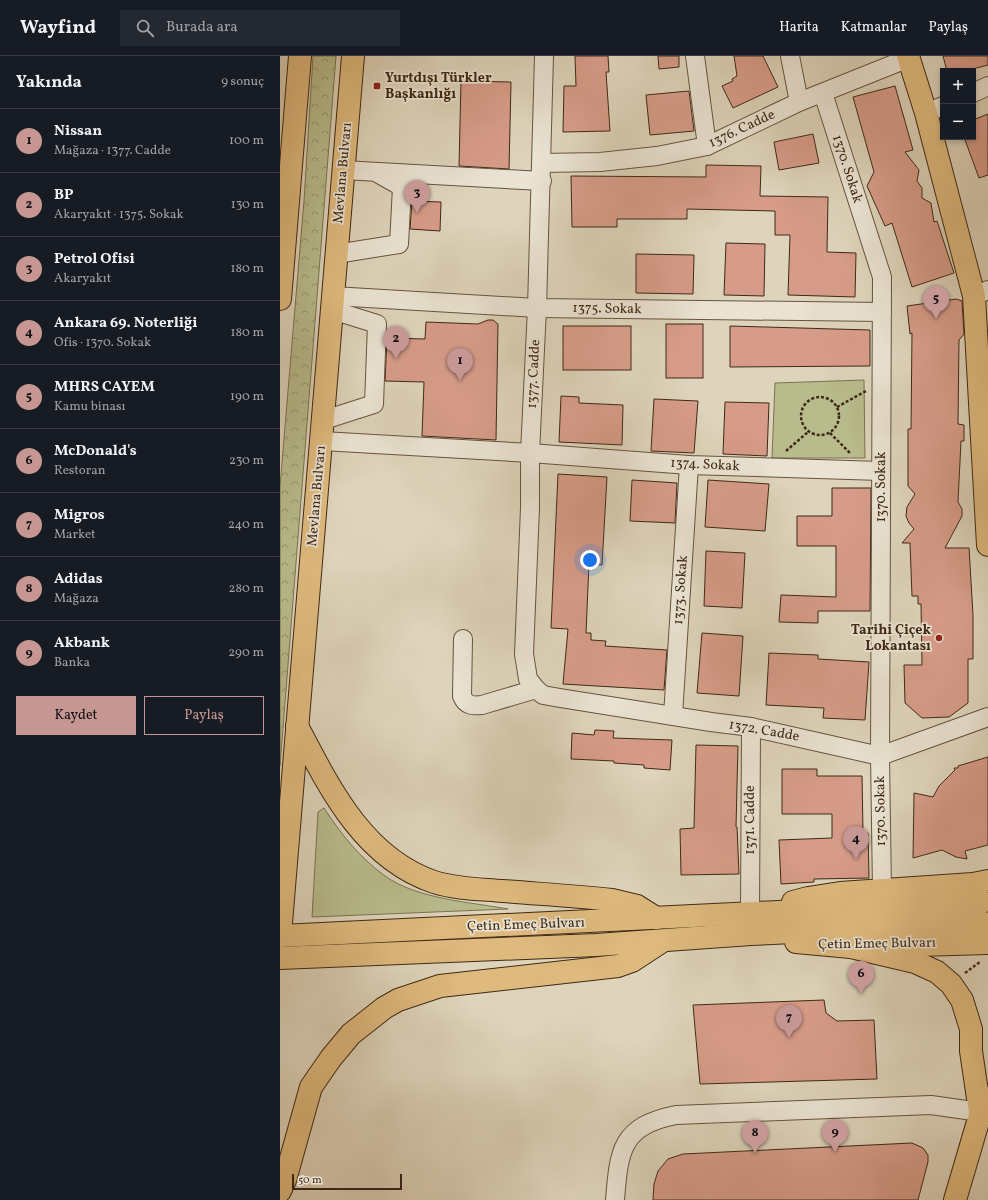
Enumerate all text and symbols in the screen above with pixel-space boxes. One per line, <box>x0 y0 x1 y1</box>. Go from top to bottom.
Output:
search box <box>120 10 400 46</box>
text: Wayfind <box>20 15 96 41</box>
icon: search <box>134 17 156 39</box>
text: Burada ara <box>166 17 238 38</box>
text: Harita <box>779 18 819 37</box>
text: Katmanlar <box>841 18 907 37</box>
text: Paylaş <box>929 18 968 37</box>
map controls <box>940 68 976 140</box>
button: + <box>940 68 976 104</box>
place label: Yurtdışı Türkler Başkanlığı <box>385 69 492 104</box>
text: Yakında <box>16 71 82 94</box>
text: 9 sonuç <box>221 73 264 91</box>
marker: Yurtdışı Türkler Başkanlığı <box>372 81 382 91</box>
button: − <box>940 104 976 140</box>
street label: 1376. Cadde <box>706 105 779 153</box>
text: Nissan <box>54 121 102 142</box>
street label: Mevlana Bulvarı <box>329 122 357 224</box>
text: 1 <box>26 132 32 150</box>
text: 100 m <box>229 132 264 150</box>
street label: 1370. Sokak <box>827 132 867 206</box>
text: Mağaza · 1377. Cadde <box>54 142 171 160</box>
pin: 3 <box>404 180 430 213</box>
text: BP <box>54 185 74 206</box>
text: 2 <box>26 196 32 214</box>
text: 130 m <box>231 196 264 214</box>
text: Akaryakıt · 1375. Sokak <box>54 206 184 224</box>
text: Petrol Ofisi <box>54 249 135 270</box>
text: 3 <box>26 260 32 278</box>
text: 180 m <box>230 260 264 278</box>
text: Akaryakıt <box>54 270 111 288</box>
pin: 5 <box>923 286 949 319</box>
street label: 1375. Sokak <box>572 299 642 319</box>
text: Ankara 69. Noterliği <box>54 313 198 334</box>
text: 4 <box>25 324 33 342</box>
text: 180 m <box>230 324 264 342</box>
pin: 2 <box>383 326 409 359</box>
text: Ofis · 1370. Sokak <box>54 334 151 352</box>
street label: 1377. Cadde <box>523 338 545 409</box>
pin: 1 <box>447 348 473 381</box>
text: MHRS CAYEM <box>54 377 155 398</box>
text: 5 <box>26 388 32 406</box>
text: 190 m <box>230 388 264 406</box>
text: Kamu binası <box>54 398 125 416</box>
text: McDonald's <box>54 441 137 462</box>
street label: Mevlana Bulvarı <box>303 445 331 547</box>
street label: 1370. Sokak <box>872 451 891 522</box>
text: 6 <box>25 452 33 470</box>
text: 230 m <box>229 452 264 470</box>
street label: 1374. Sokak <box>670 454 741 476</box>
text: Restoran <box>54 462 105 480</box>
text: Migros <box>54 505 105 526</box>
text: 7 <box>26 516 32 534</box>
text: 240 m <box>228 516 264 534</box>
text: Market <box>54 526 96 544</box>
your location <box>580 550 600 570</box>
street label: 1373. Sokak <box>669 554 693 625</box>
text: Adidas <box>54 569 103 590</box>
text: 8 <box>25 580 33 598</box>
text: 280 m <box>228 580 264 598</box>
text: Mağaza <box>54 590 99 608</box>
place label: Tarihi Çiçek Lokantası <box>851 621 932 656</box>
text: Akbank <box>54 633 110 654</box>
marker: Tarihi Çiçek Lokantası <box>934 633 944 643</box>
text: 9 <box>25 644 33 662</box>
text: 290 m <box>228 644 264 662</box>
text: Banka <box>54 654 90 672</box>
button: Kaydet <box>16 696 136 735</box>
button: Paylaş <box>144 696 264 735</box>
street label: 1372. Cadde <box>727 715 801 747</box>
street label: 1370. Sokak <box>871 775 891 846</box>
street label: 1371. Cadde <box>741 785 760 855</box>
pin: 4 <box>843 826 869 859</box>
street label: Çetin Emeç Bulvarı <box>467 913 585 937</box>
street label: Çetin Emeç Bulvarı <box>818 933 936 955</box>
pin: 6 <box>848 961 874 994</box>
pin: 7 <box>776 1005 802 1038</box>
pin: 9 <box>822 1119 848 1152</box>
pin: 8 <box>742 1120 768 1153</box>
scale bar <box>292 1172 402 1191</box>
text: 50 m <box>298 1173 322 1188</box>

